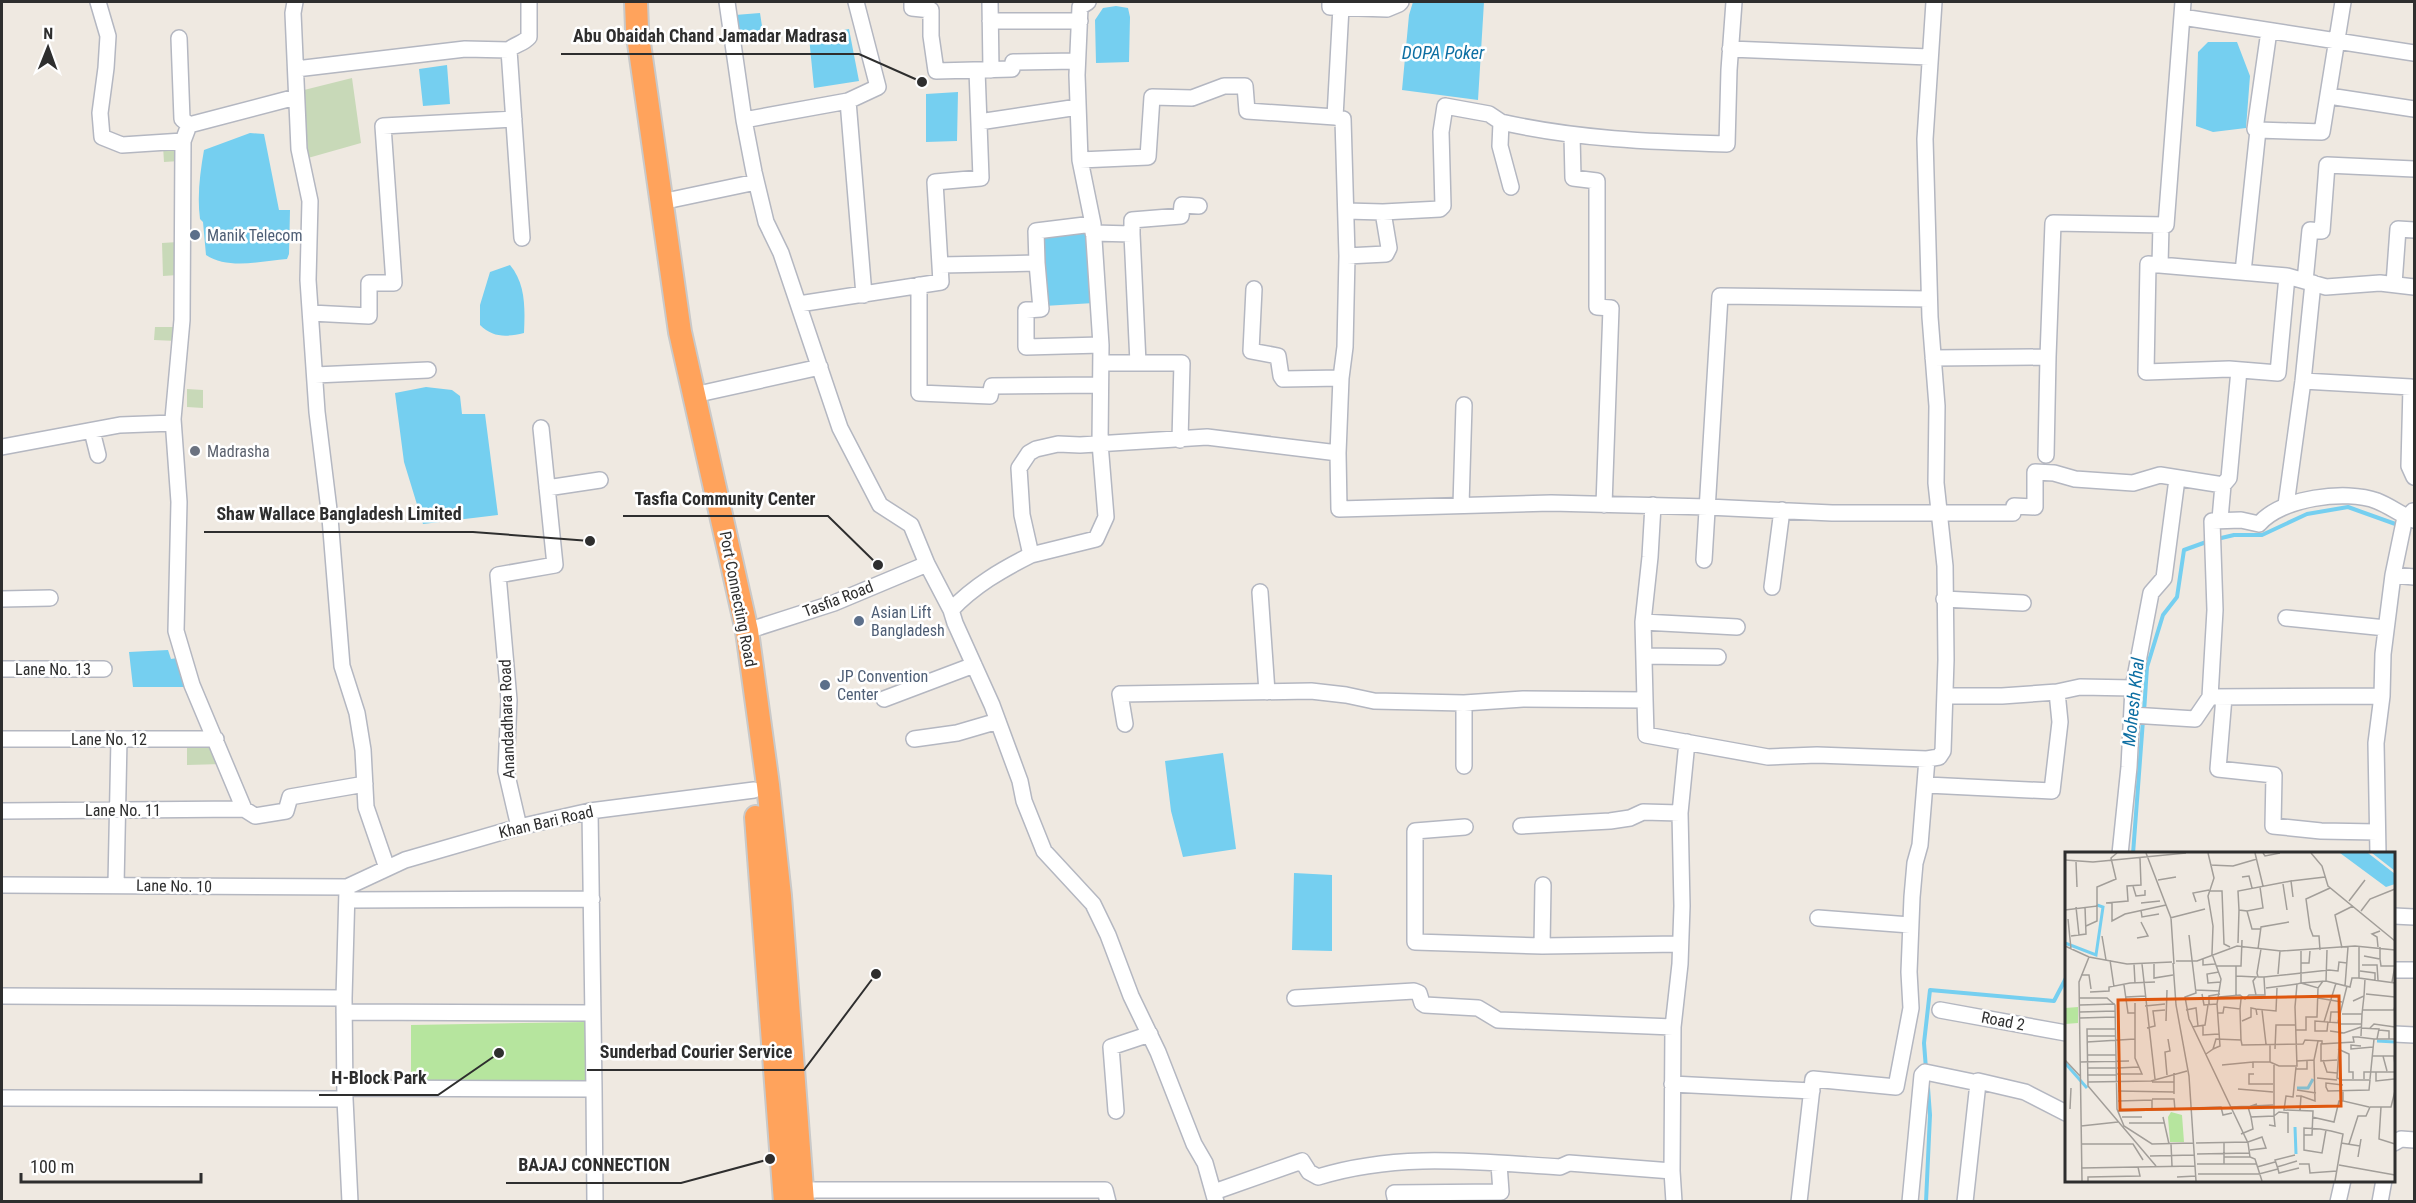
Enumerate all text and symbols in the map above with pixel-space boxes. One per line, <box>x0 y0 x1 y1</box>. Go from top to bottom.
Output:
north arrow <box>18 18 78 78</box>
callout: Abu Obaidah Chand Jamadar Madrasa <box>561 18 859 54</box>
text: N <box>43 24 53 43</box>
text: Abu Obaidah Chand Jamadar Madrasa <box>573 25 847 46</box>
water label: DOPA Poker <box>1402 42 1485 63</box>
place label: Manik Telecom <box>207 226 302 245</box>
marker: Manik Telecom <box>188 228 202 242</box>
place label: Madrasha <box>207 442 270 461</box>
marker: Madrasha <box>188 444 202 458</box>
callout: Tasfia Community Center <box>623 480 828 516</box>
text: Tasfia Community Center <box>634 488 816 509</box>
callout: Shaw Wallace Bangladesh Limited <box>204 496 473 532</box>
text: Shaw Wallace Bangladesh Limited <box>216 503 462 524</box>
street label: Port Connecting Road <box>716 530 760 668</box>
street label: Tasfia Road <box>800 577 876 621</box>
place label: Asian Lift Bangladesh <box>871 603 945 640</box>
marker: Asian Lift Bangladesh <box>852 614 866 628</box>
water label: Mohesh Khal <box>2118 655 2148 748</box>
street label: Anandadhara Road <box>495 659 519 779</box>
street label: Lane No. 13 <box>15 660 91 679</box>
place label: JP Convention Center <box>837 667 928 704</box>
marker: JP Convention Center <box>818 678 832 692</box>
street label: Lane No. 12 <box>71 730 147 749</box>
street label: Lane No. 11 <box>85 801 161 820</box>
street label: Khan Bari Road <box>497 802 595 842</box>
inset map <box>2065 852 2395 1182</box>
street label: Lane No. 10 <box>136 876 212 896</box>
street label: Road 2 <box>1980 1008 2026 1035</box>
callout: Sunderbad Courier Service <box>587 1034 804 1070</box>
text: Sunderbad Courier Service <box>600 1041 793 1062</box>
callout: H-Block Park <box>319 1059 438 1095</box>
text: H-Block Park <box>331 1067 427 1088</box>
scale bar <box>21 1146 201 1184</box>
callout: BAJAJ CONNECTION <box>506 1147 681 1183</box>
text: BAJAJ CONNECTION <box>518 1154 670 1175</box>
text: 100 m <box>30 1156 74 1177</box>

